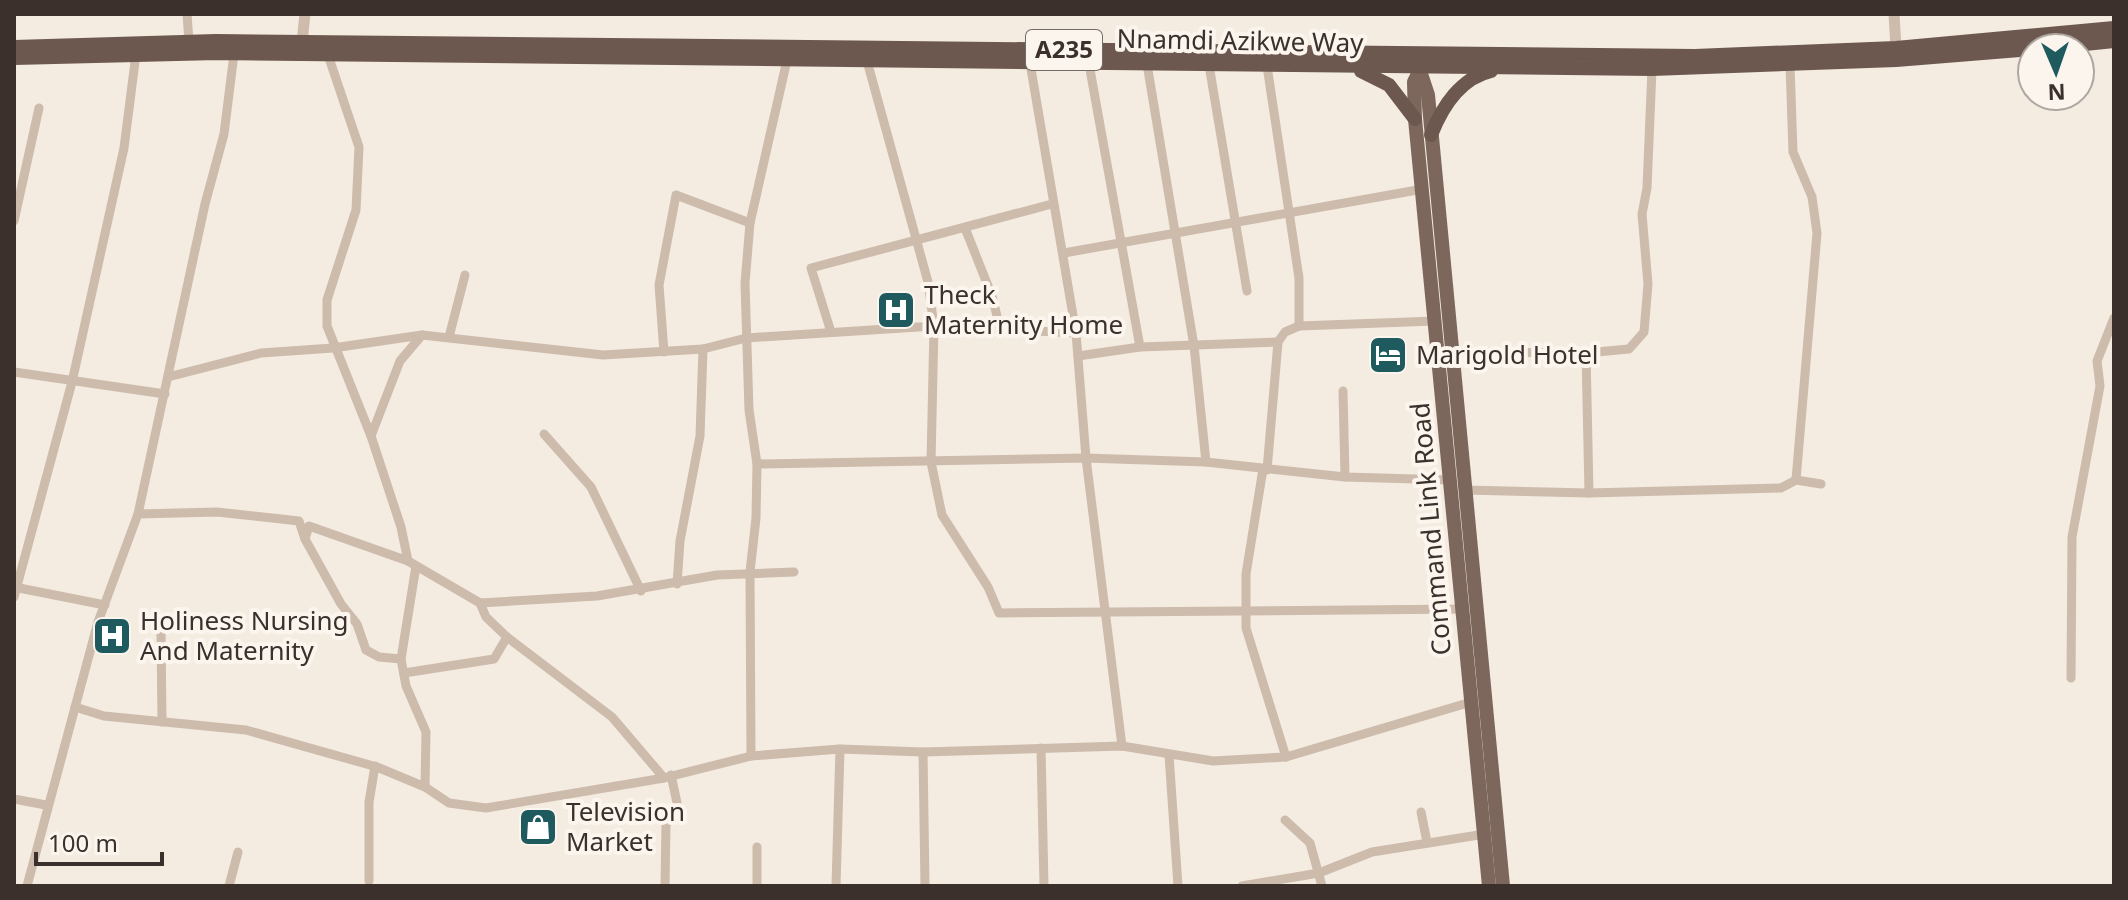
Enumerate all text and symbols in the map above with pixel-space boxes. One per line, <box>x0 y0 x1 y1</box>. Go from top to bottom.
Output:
street label: Nnamdi Azikwe Way <box>1116 20 1365 60</box>
road number: A235 <box>1026 30 1102 70</box>
north arrow <box>2016 32 2096 112</box>
text: N <box>2047 78 2066 108</box>
place label: Theck Maternity Home <box>924 276 1123 342</box>
hospital icon: Theck Maternity Home <box>875 289 917 331</box>
hotel icon: Marigold Hotel <box>1367 334 1409 376</box>
place label: Marigold Hotel <box>1416 336 1599 372</box>
street label: Command Link Road <box>1401 401 1459 657</box>
place label: Holiness Nursing And Maternity <box>140 602 349 668</box>
hospital icon: Holiness Nursing And Maternity <box>91 615 133 657</box>
place label: Television Market <box>566 793 685 859</box>
shop icon: Television Market <box>517 806 559 848</box>
scale bar <box>36 816 162 866</box>
text: 100 m <box>48 826 118 859</box>

